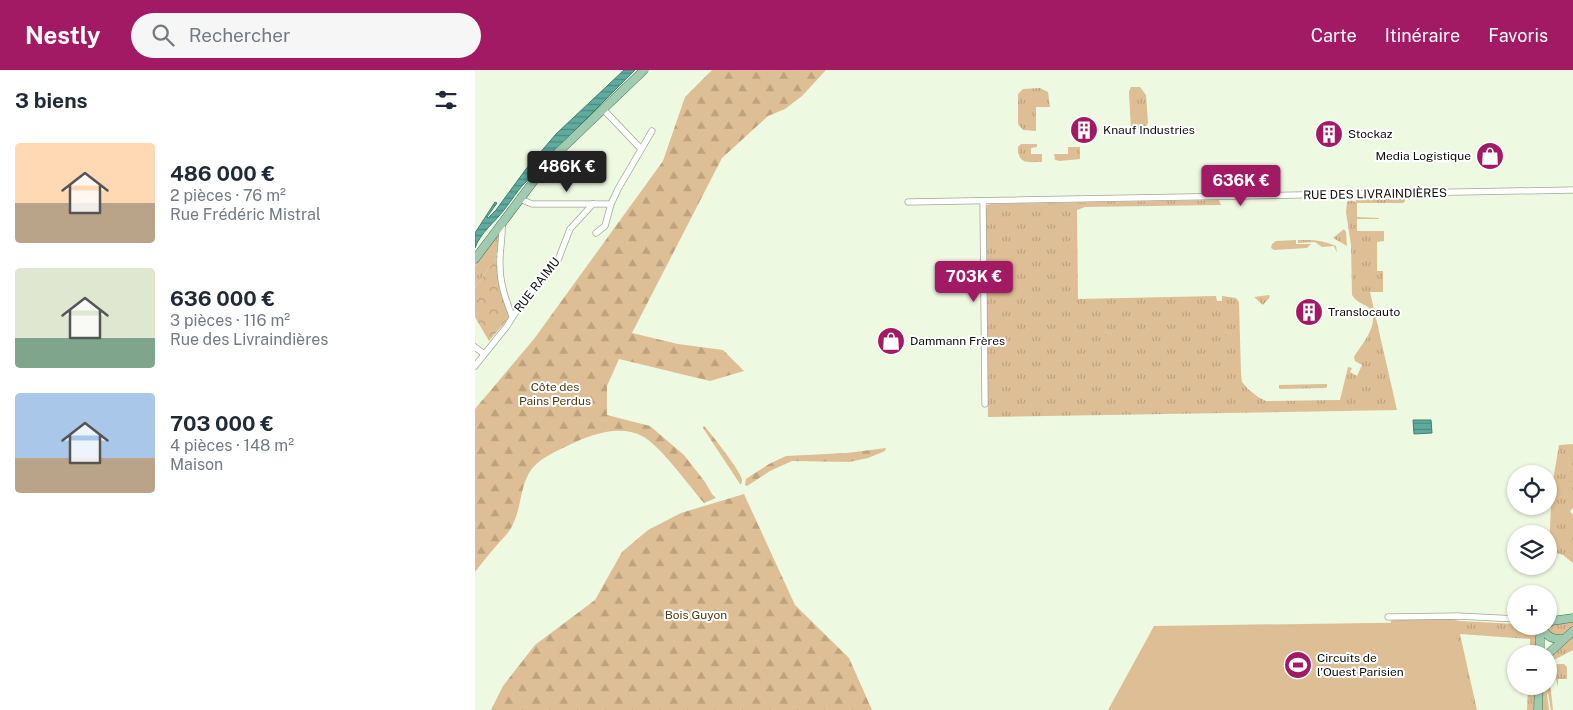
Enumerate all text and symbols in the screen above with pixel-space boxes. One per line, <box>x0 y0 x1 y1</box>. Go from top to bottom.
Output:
search box <box>131 13 481 58</box>
text: Nestly <box>25 21 101 49</box>
icon: search <box>149 21 177 49</box>
text: Rechercher <box>189 24 290 46</box>
text: Carte <box>1311 25 1357 46</box>
text: Itinéraire <box>1385 25 1460 46</box>
text: Favoris <box>1488 25 1548 46</box>
icon: filters <box>432 86 460 114</box>
text: 3 biens <box>15 88 88 113</box>
building icon: Knauf Industries <box>1069 115 1099 145</box>
building icon: Stockaz <box>1314 119 1344 149</box>
place label: Knauf Industries <box>1103 123 1195 137</box>
place label: Stockaz <box>1348 127 1393 141</box>
shop icon: Media Logistique <box>1475 141 1505 171</box>
place label: Media Logistique <box>1376 149 1471 163</box>
pin: 486K € <box>526 150 608 193</box>
text: 486K € <box>538 157 596 176</box>
text: 486 000 € <box>170 161 275 186</box>
icon: home <box>55 163 115 223</box>
pin: 636K € <box>1200 164 1282 207</box>
text: 636K € <box>1212 171 1270 190</box>
text: 2 pièces · 76 m² <box>170 186 286 205</box>
street label: RUE DES LIVRAINDIÈRES <box>1303 186 1447 202</box>
text: Rue Frédéric Mistral <box>170 205 321 224</box>
street label: RUE RAIMU <box>511 255 563 315</box>
pin: 703K € <box>933 260 1015 303</box>
text: 703K € <box>946 267 1002 286</box>
text: 636 000 € <box>170 286 275 311</box>
icon: home <box>55 288 115 348</box>
building icon: Translocauto <box>1294 297 1324 327</box>
place label: Translocauto <box>1328 305 1400 319</box>
text: 3 pièces · 116 m² <box>170 311 290 330</box>
shop icon: Dammann Frères <box>876 326 906 356</box>
text: Rue des Livraindières <box>170 330 328 349</box>
place label: Dammann Frères <box>910 334 1005 348</box>
park label: Côte des Pains Perdus <box>519 380 591 408</box>
text: 703 000 € <box>170 411 274 436</box>
icon: home <box>55 413 115 473</box>
text: 4 pièces · 148 m² <box>170 436 294 455</box>
text: Maison <box>170 455 223 474</box>
map controls <box>1507 465 1557 695</box>
button: locate <box>1507 465 1557 515</box>
button: layers <box>1507 525 1557 575</box>
button: + <box>1507 585 1557 635</box>
park label: Bois Guyon <box>665 608 727 622</box>
button: − <box>1507 645 1557 695</box>
sports icon: Circuits de l’Ouest Parisien <box>1283 650 1313 680</box>
place label: Circuits de l’Ouest Parisien <box>1317 651 1404 679</box>

